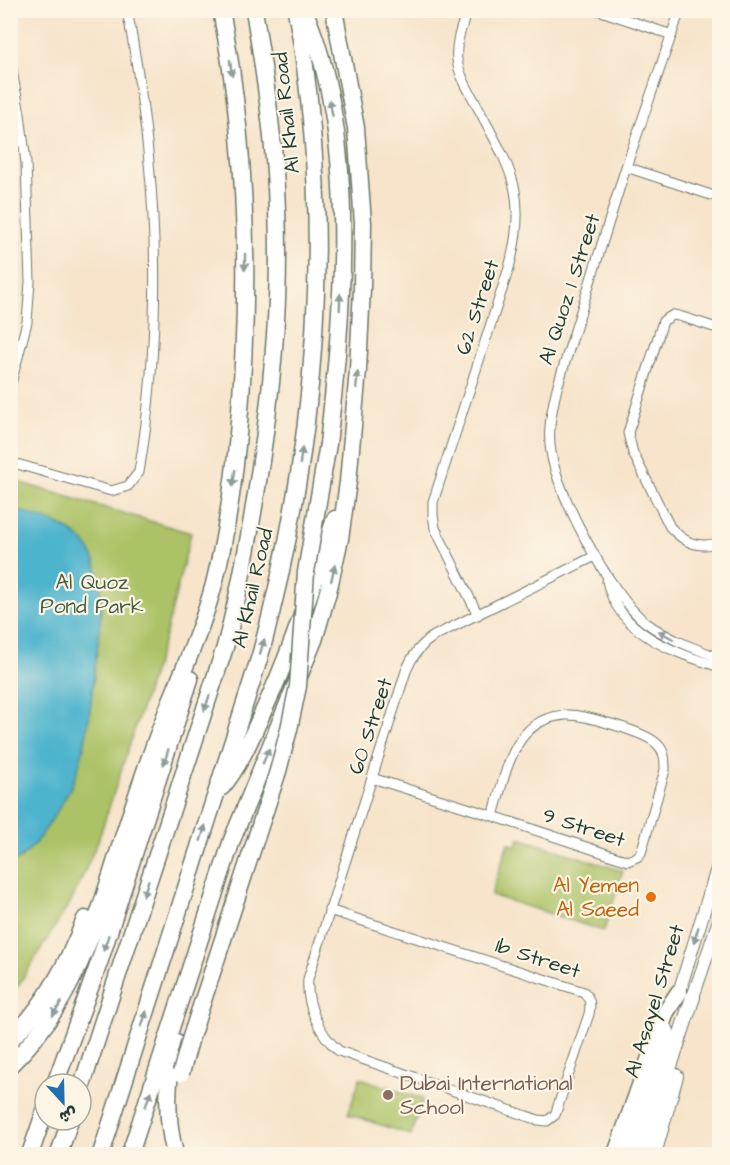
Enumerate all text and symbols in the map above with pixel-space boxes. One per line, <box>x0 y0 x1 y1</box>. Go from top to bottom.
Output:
street label: Al Khail Road <box>266 50 307 175</box>
one-way arrow <box>227 59 236 78</box>
one-way arrow <box>326 98 335 117</box>
street label: Al Quoz 1 Street <box>531 209 608 368</box>
one-way arrow <box>240 253 250 272</box>
street label: 62 Street <box>448 255 507 358</box>
one-way arrow <box>336 293 345 312</box>
one-way arrow <box>352 370 362 389</box>
one-way arrow <box>297 446 306 465</box>
one-way arrow <box>229 469 238 488</box>
street label: Al Khail Road <box>225 525 280 651</box>
one-way arrow <box>328 564 338 582</box>
park label: Al Quoz Pond Park <box>40 568 144 621</box>
one-way arrow <box>657 630 674 640</box>
one-way arrow <box>258 638 267 656</box>
street label: 60 Street <box>341 674 400 778</box>
one-way arrow <box>202 694 211 712</box>
one-way arrow <box>261 746 271 764</box>
one-way arrow <box>160 748 170 766</box>
street label: 9 Street <box>539 801 629 855</box>
one-way arrow <box>199 824 208 842</box>
place label: Al Yemen Al Saeed <box>553 871 639 924</box>
one-way arrow <box>141 879 151 897</box>
marker: Al Yemen Al Saeed <box>644 890 658 904</box>
street label: Al Asayel Street <box>617 920 694 1082</box>
one-way arrow <box>691 926 701 944</box>
street label: 1b Street <box>492 931 585 986</box>
one-way arrow <box>100 934 110 952</box>
one-way arrow <box>52 1001 63 1017</box>
one-way arrow <box>140 1010 150 1028</box>
place label: Dubai International School <box>400 1069 573 1122</box>
north arrow <box>33 1072 93 1132</box>
marker: Dubai International School <box>381 1088 395 1102</box>
one-way arrow <box>144 1090 153 1108</box>
text: ش <box>56 1101 81 1128</box>

